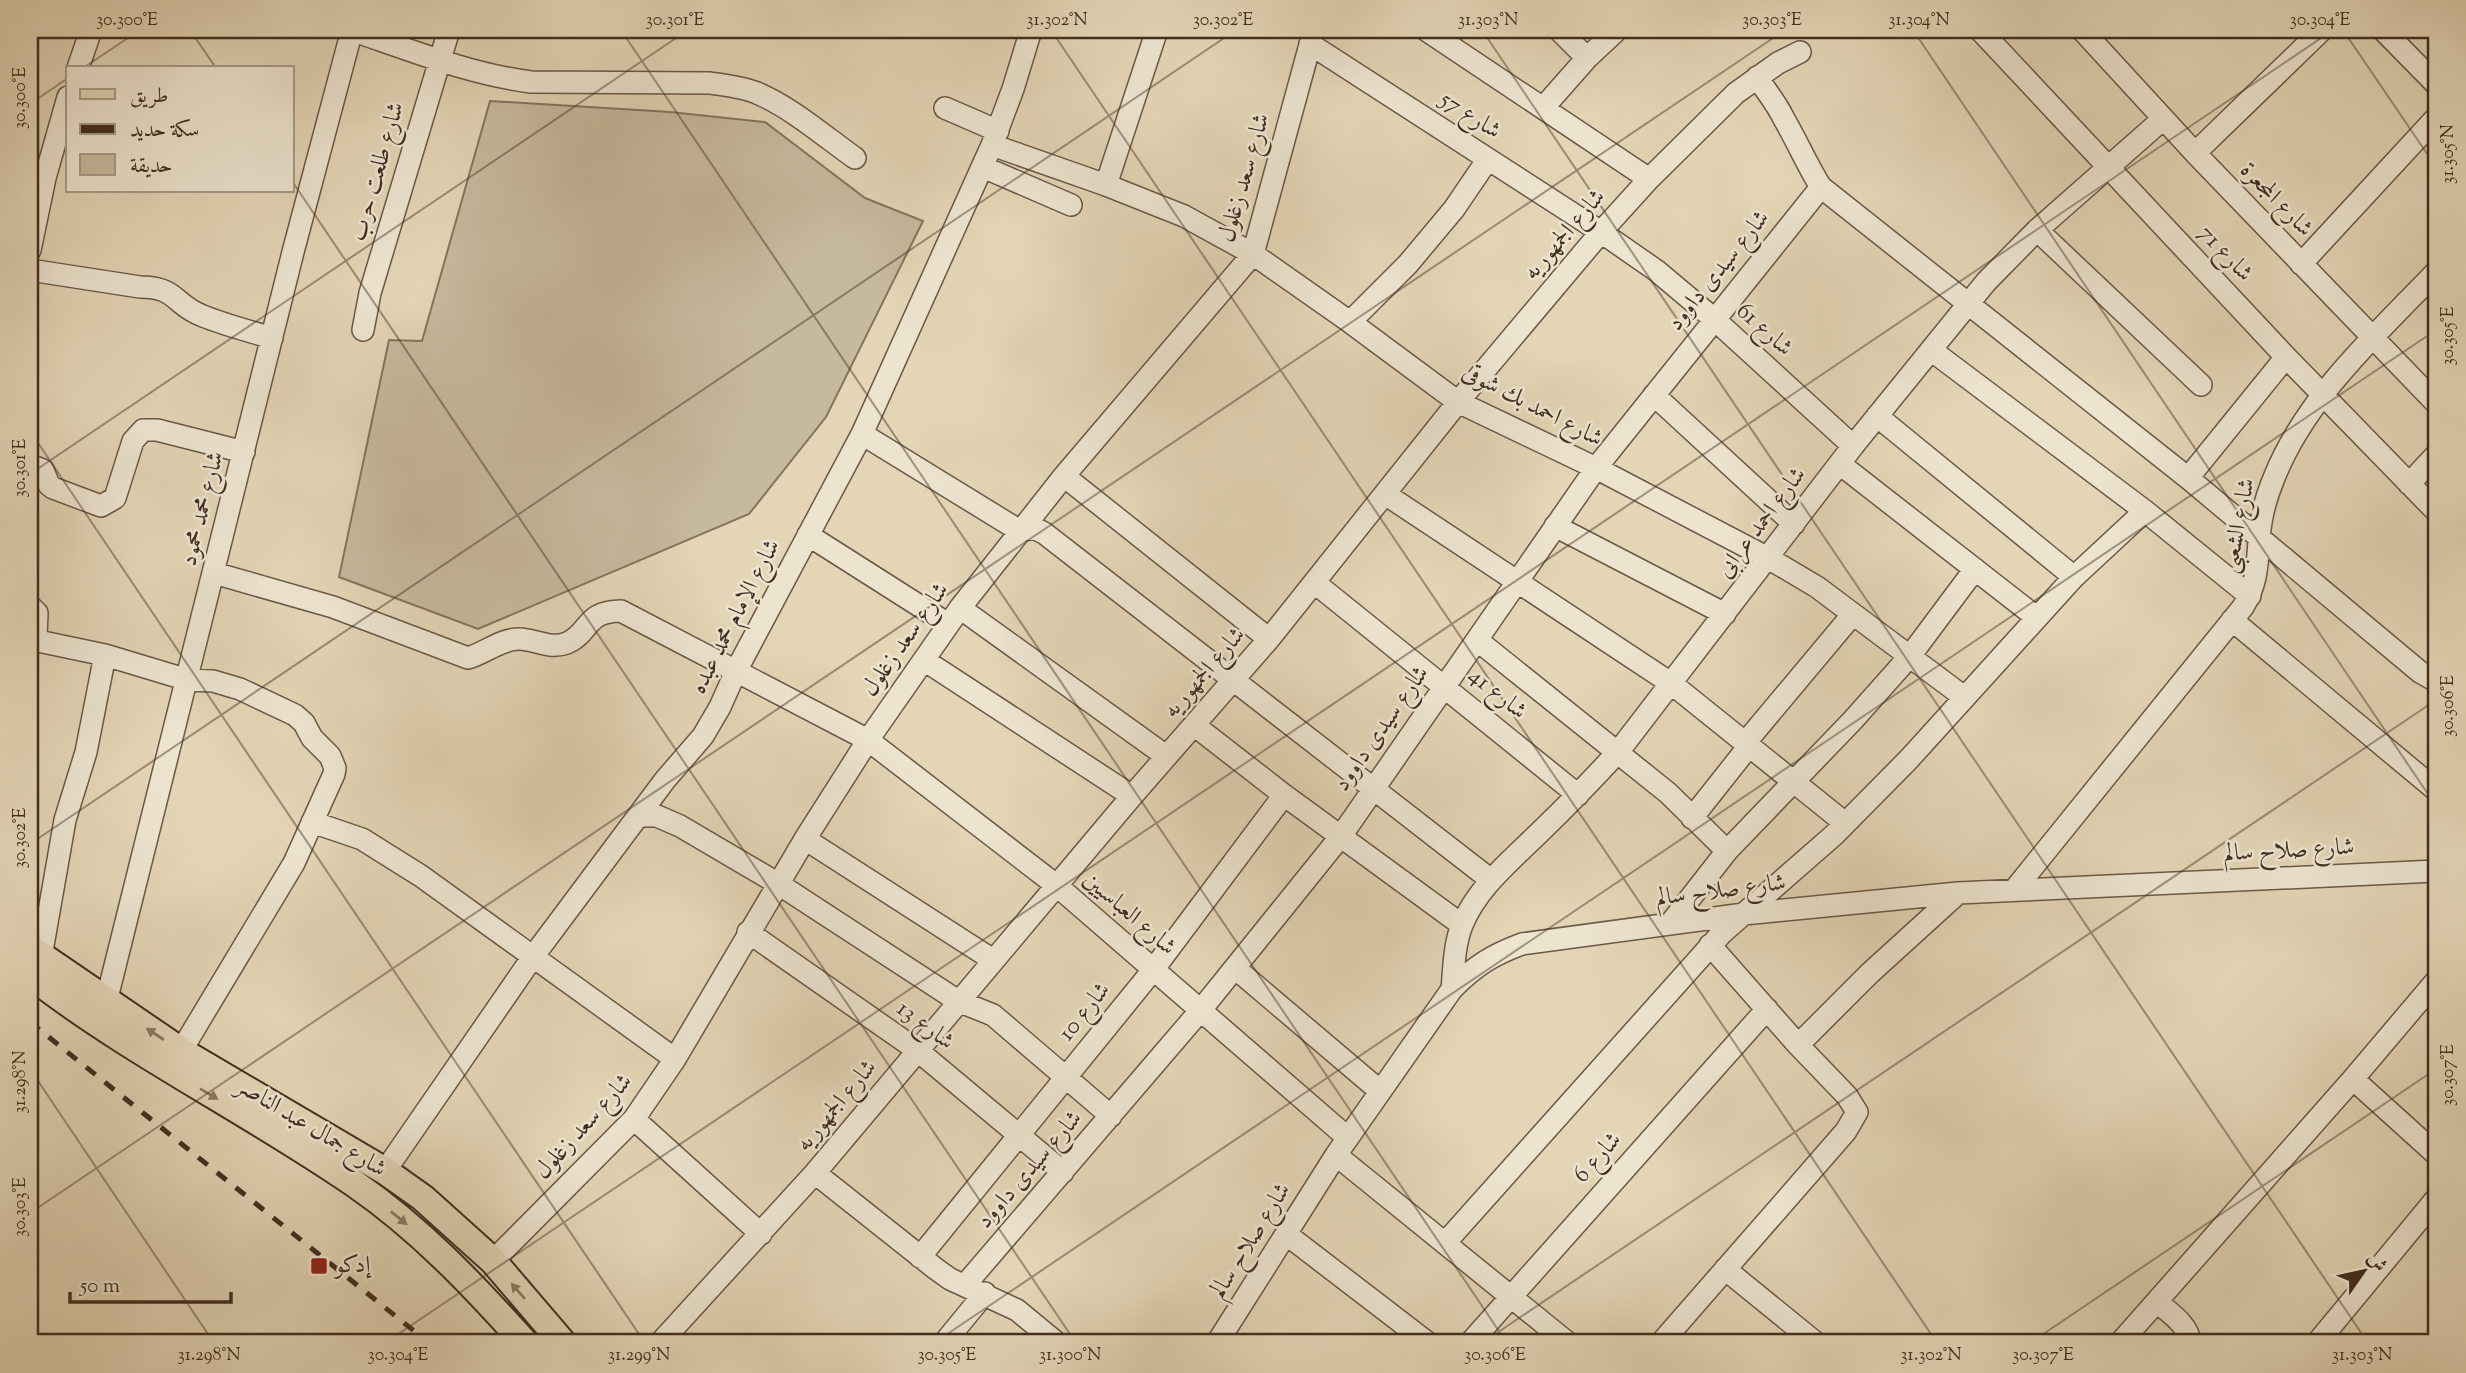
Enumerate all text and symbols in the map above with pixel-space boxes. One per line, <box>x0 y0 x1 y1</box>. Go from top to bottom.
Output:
text: 30.300°E <box>96 8 158 34</box>
text: 30.301°E <box>646 8 705 34</box>
text: 31.302°N <box>1026 8 1088 34</box>
text: 30.302°E <box>1193 8 1253 34</box>
text: 31.303°N <box>1458 8 1518 34</box>
text: 30.303°E <box>1742 8 1802 34</box>
text: 31.304°N <box>1888 8 1950 34</box>
text: 30.304°E <box>2290 8 2351 34</box>
legend <box>66 66 294 192</box>
text: 30.300°E <box>8 67 34 129</box>
text: طريق <box>130 82 168 112</box>
street label: شارع 57 <box>1430 82 1507 149</box>
street label: شارع طلعت حرب <box>342 98 415 246</box>
street label: شارع سعد زغلول <box>1210 109 1281 247</box>
text: سكة حديد <box>130 116 199 146</box>
text: 31.305°N <box>2436 124 2462 184</box>
text: حديقة <box>130 152 173 182</box>
street label: شارع المجعرة <box>2231 155 2321 246</box>
street label: شارع الجمهوريه <box>1516 182 1615 289</box>
street label: شارع سيدى داوود <box>1660 203 1779 339</box>
street label: شارع 71 <box>2189 218 2260 291</box>
street label: شارع 61 <box>1727 295 1800 366</box>
text: 30.305°E <box>2436 306 2462 366</box>
street label: شارع احمد بك شوقى <box>1455 356 1608 457</box>
text: 30.301°E <box>8 438 34 497</box>
street label: شارع محمد محمود <box>172 448 235 570</box>
street label: شارع احمد عرابى <box>1709 460 1816 586</box>
street label: شارع الشعبى <box>2213 476 2266 577</box>
street label: شارع الإمام محمد عبده <box>682 534 791 701</box>
street label: شارع سعد زغلول <box>854 576 959 705</box>
street label: شارع الجمهوريه <box>1156 620 1255 727</box>
street label: شارع سيدى داوود <box>1326 659 1439 800</box>
street label: شارع 41 <box>1460 660 1534 729</box>
text: 30.306°E <box>2436 675 2462 737</box>
text: 30.302°E <box>8 808 34 868</box>
street label: شارع صلاح سالم <box>2223 831 2355 873</box>
street label: شارع العباسيين <box>1074 864 1183 965</box>
street label: شارع صلاح سالم <box>1654 866 1788 918</box>
street label: شارع 10 <box>1051 975 1120 1050</box>
street label: شارع 13 <box>888 993 961 1060</box>
one-way arrow <box>146 1027 164 1041</box>
text: 30.307°E <box>2436 1044 2462 1106</box>
text: 31.298°N <box>8 1050 34 1114</box>
street label: شارع الجمهوريه <box>788 1052 887 1160</box>
street label: شارع سعد زغلول <box>527 1066 642 1188</box>
street label: شارع جمال عبد الناصر <box>226 1068 393 1187</box>
one-way arrow <box>199 1088 218 1101</box>
street label: شارع سيدى داوود <box>969 1103 1092 1237</box>
street label: شارع 6 <box>1566 1125 1631 1192</box>
text: 30.303°E <box>8 1177 34 1237</box>
street label: شارع صلاح سالم <box>1202 1177 1302 1307</box>
one-way arrow <box>390 1210 408 1225</box>
north arrow <box>2330 1236 2400 1306</box>
text: ش <box>2360 1248 2392 1278</box>
place label: إدكو <box>333 1249 372 1283</box>
marker: إدكو <box>309 1256 329 1276</box>
scale bar <box>70 1261 231 1305</box>
text: 50 m <box>79 1272 120 1302</box>
one-way arrow <box>511 1283 526 1300</box>
text: 31.298°N <box>177 1343 241 1369</box>
text: 30.304°E <box>368 1343 429 1369</box>
text: 31.299°N <box>608 1343 670 1369</box>
text: 30.305°E <box>917 1343 977 1369</box>
text: 31.300°N <box>1039 1343 1101 1369</box>
text: 30.306°E <box>1464 1343 1526 1369</box>
text: 31.302°N <box>1900 1343 1962 1369</box>
text: 30.307°E <box>2012 1343 2074 1369</box>
text: 31.303°N <box>2332 1343 2392 1369</box>

